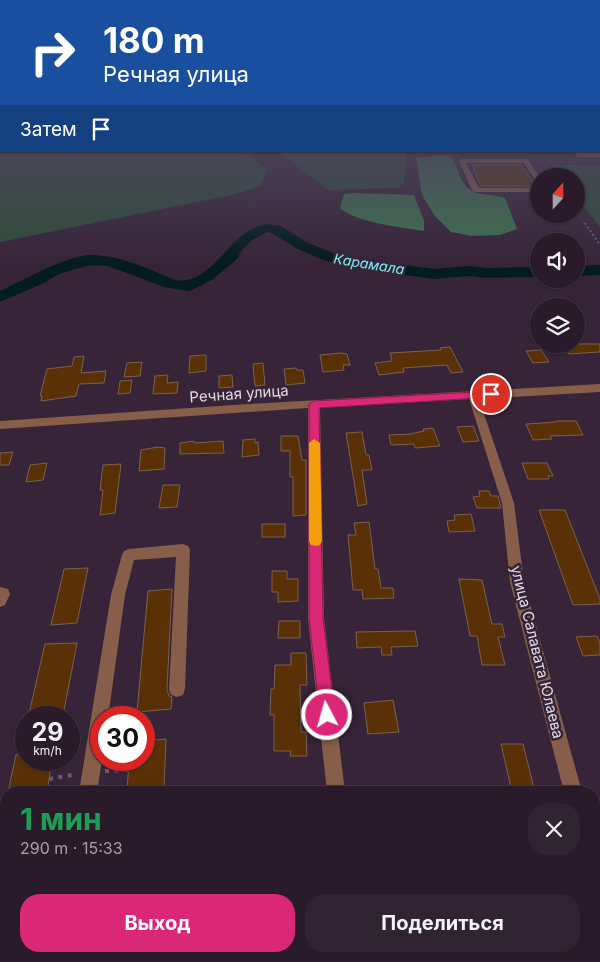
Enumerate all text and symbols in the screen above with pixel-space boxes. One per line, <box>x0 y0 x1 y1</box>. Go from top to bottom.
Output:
text: 180 m <box>103 19 205 61</box>
icon: right <box>20 20 85 85</box>
text: Речная улица <box>103 61 249 87</box>
icon: arrive <box>87 115 115 143</box>
text: Затем <box>20 118 77 141</box>
north arrow <box>530 168 585 222</box>
map controls <box>530 168 585 353</box>
button: sound <box>530 233 585 288</box>
water label: Карамала <box>333 250 406 278</box>
button: layers <box>530 298 585 353</box>
pin <box>470 373 512 415</box>
icon: arrive <box>477 380 505 408</box>
street label: Речная улица <box>189 381 289 406</box>
street label: улица Салавата Юлаева <box>507 563 568 740</box>
position arrow <box>300 688 352 740</box>
speed limit sign: 30 <box>90 706 155 771</box>
text: 29 <box>32 717 63 747</box>
text: km/h <box>33 743 62 758</box>
text: 1 мин <box>20 801 102 837</box>
button: close <box>528 803 580 855</box>
text: 290 m · 15:33 <box>20 838 123 858</box>
button: Выход <box>20 894 295 952</box>
button: Поделиться <box>305 894 580 952</box>

